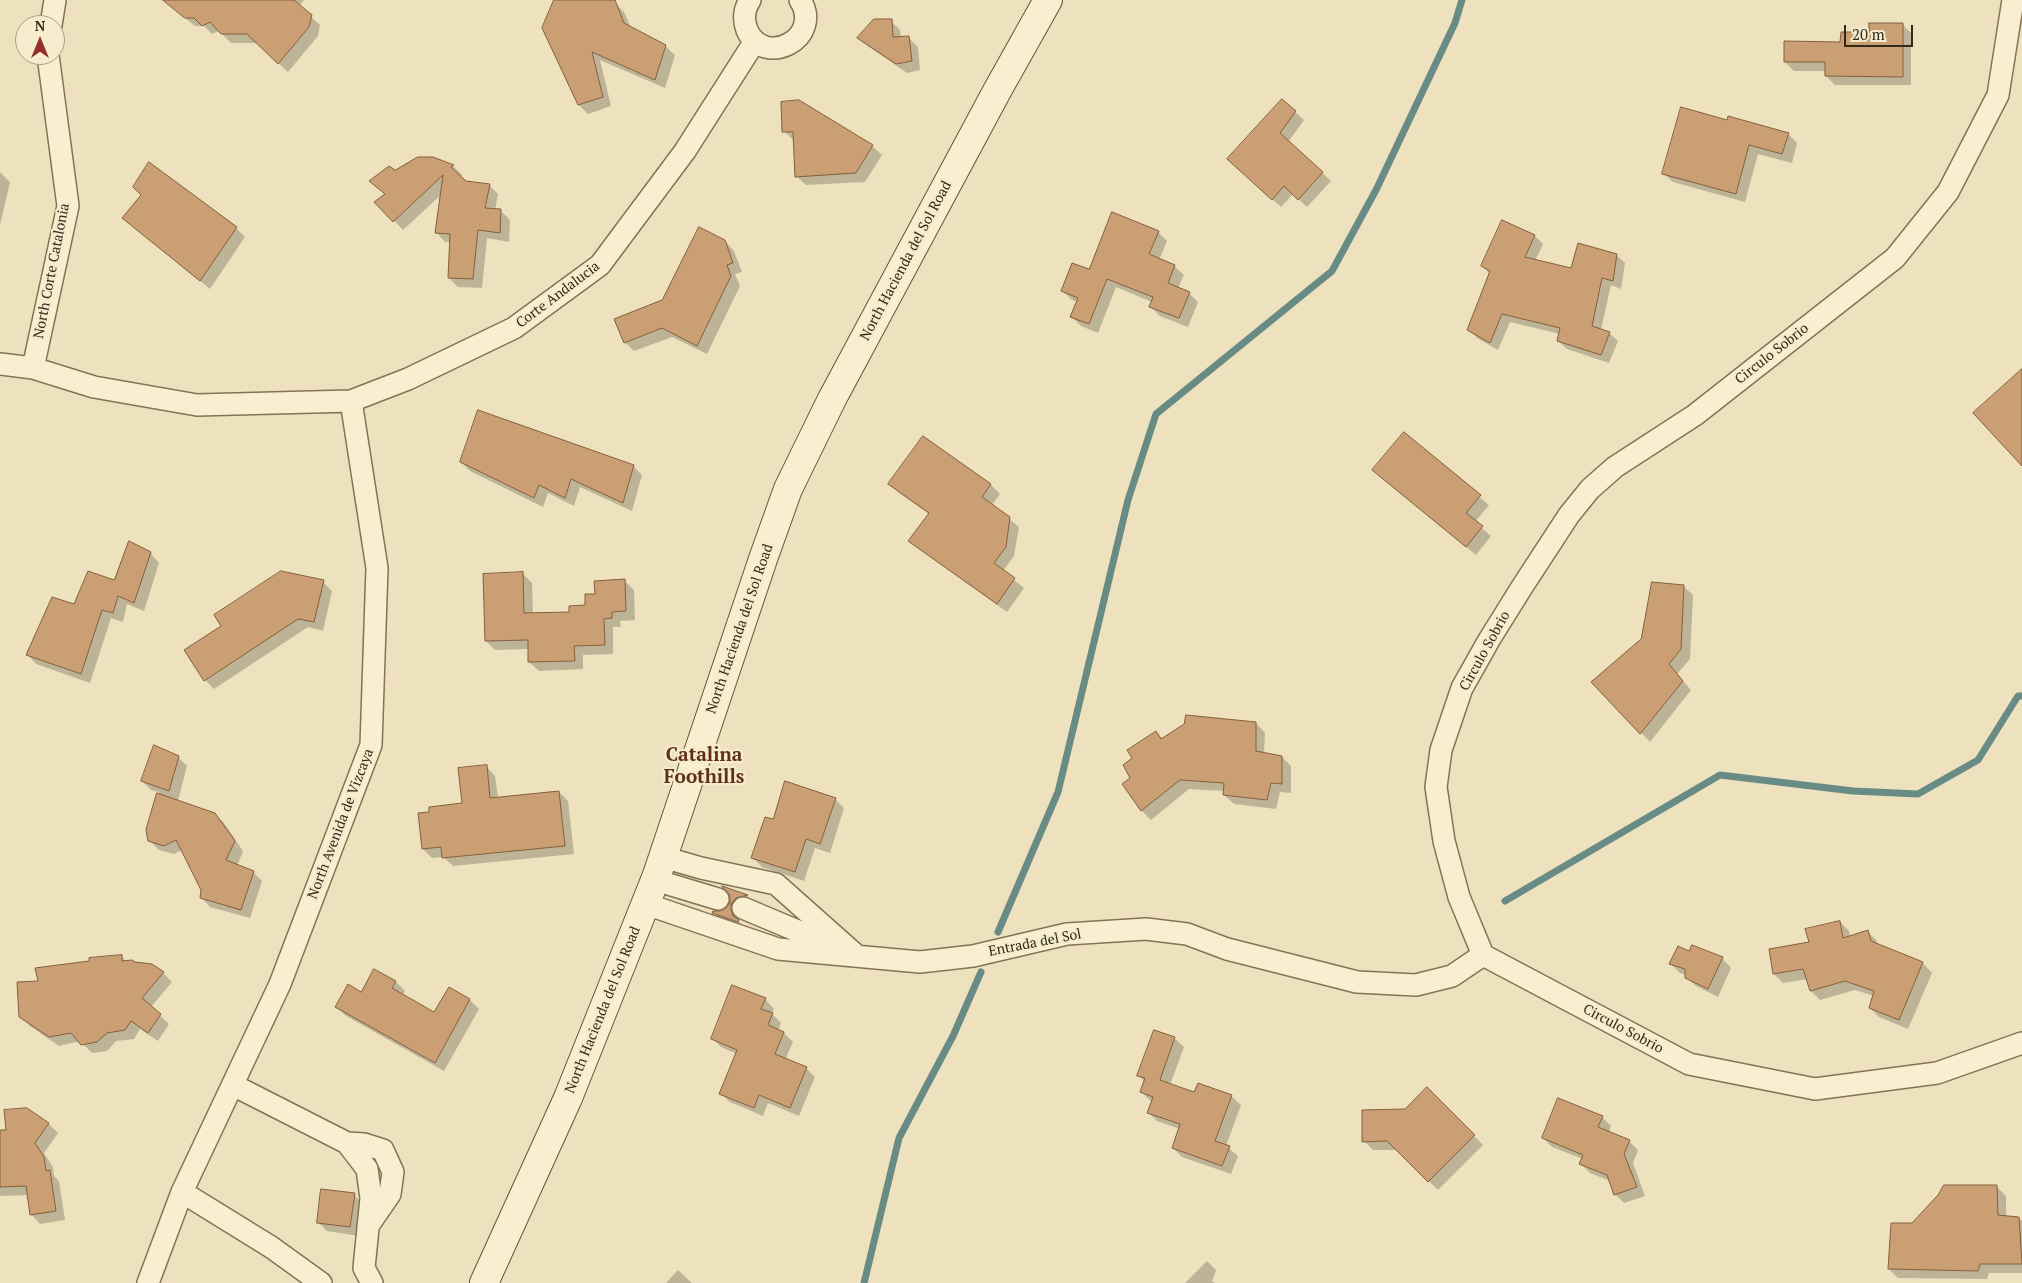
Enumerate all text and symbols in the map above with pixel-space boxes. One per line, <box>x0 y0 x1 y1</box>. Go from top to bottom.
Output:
north arrow <box>15 15 65 65</box>
scale bar <box>1847 15 1916 47</box>
text: N <box>35 16 45 35</box>
text: 20 m <box>1852 24 1885 44</box>
street label: North Hacienda del Sol Road <box>857 178 955 344</box>
street label: North Corte Catalonia <box>31 202 73 340</box>
street label: Corte Andalucia <box>513 258 603 332</box>
street label: Circulo Sobrio <box>1732 320 1812 388</box>
street label: North Hacienda del Sol Road <box>703 542 777 716</box>
street label: Circulo Sobrio <box>1456 608 1514 694</box>
district label: Catalina Foothills <box>664 745 744 789</box>
street label: North Avenida de Vizcaya <box>305 746 377 902</box>
street label: North Hacienda del Sol Road <box>562 924 644 1096</box>
street label: Entrada del Sol <box>987 926 1083 960</box>
street label: Circulo Sobrio <box>1580 1001 1666 1057</box>

